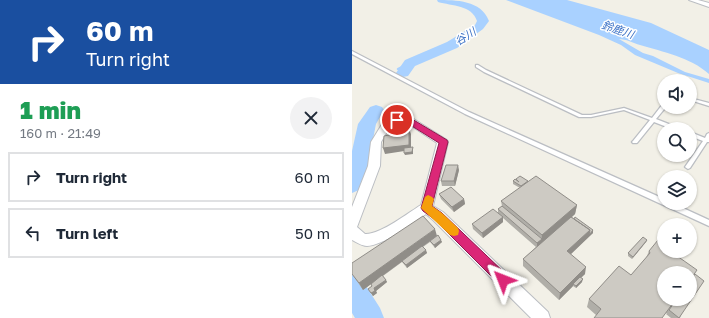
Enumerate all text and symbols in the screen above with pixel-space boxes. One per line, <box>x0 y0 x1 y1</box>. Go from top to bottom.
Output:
text: 60 m <box>86 14 153 47</box>
icon: right <box>20 16 72 68</box>
water label: 鈴鹿川 <box>600 17 637 41</box>
water label: 谷川 <box>452 24 479 47</box>
text: Turn right <box>86 48 170 70</box>
map controls <box>657 74 697 306</box>
button: sound <box>657 74 697 114</box>
text: 1 min <box>20 95 81 124</box>
button: close <box>290 97 332 139</box>
pin <box>380 103 414 137</box>
icon: arrive <box>386 109 408 131</box>
button: search <box>657 122 697 162</box>
text: 160 m · 21:49 <box>20 125 101 141</box>
icon: right <box>22 166 44 188</box>
text: Turn right <box>56 168 127 186</box>
text: 60 m <box>295 168 330 186</box>
button: layers <box>657 170 697 210</box>
button: + <box>657 218 697 258</box>
icon: left <box>22 222 44 244</box>
text: Turn left <box>56 224 118 242</box>
text: 50 m <box>295 224 330 242</box>
position arrow <box>482 259 524 301</box>
button: − <box>657 266 697 306</box>

